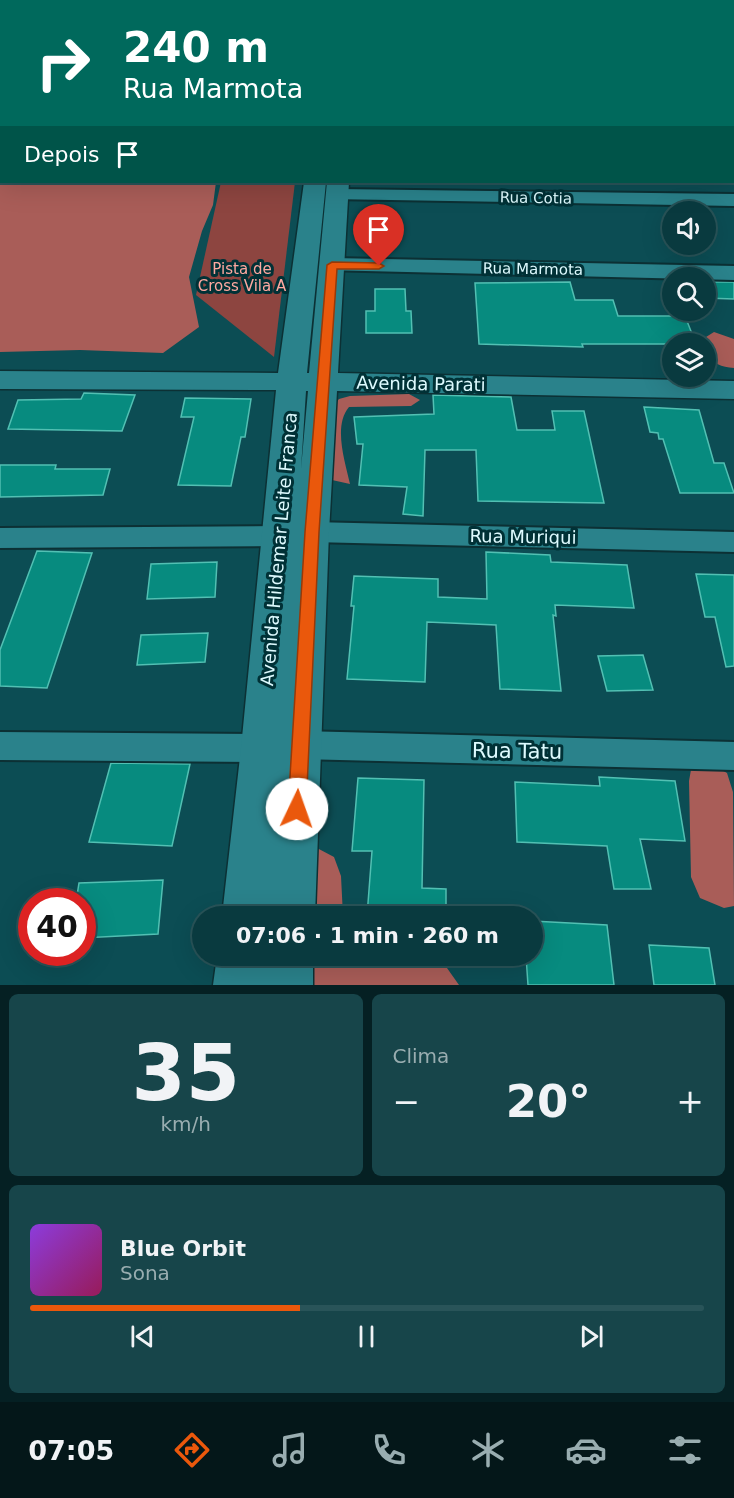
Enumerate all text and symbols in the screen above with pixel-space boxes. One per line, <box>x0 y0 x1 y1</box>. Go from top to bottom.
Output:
text: 240 m <box>123 23 269 72</box>
icon: right <box>24 24 102 102</box>
text: Rua Marmota <box>123 73 303 104</box>
icon: arrive <box>111 138 144 171</box>
text: Depois <box>24 142 99 167</box>
street label: Rua Cotia <box>500 188 572 208</box>
map controls <box>662 201 716 387</box>
button: sound <box>662 201 716 255</box>
pin <box>353 204 404 266</box>
icon: arrive <box>362 213 395 246</box>
street label: Rua Marmota <box>483 259 583 279</box>
park label: Pista de Cross Vila A <box>198 260 287 295</box>
button: search <box>662 267 716 321</box>
button: layers <box>662 333 716 387</box>
street label: Avenida Parati <box>356 372 486 395</box>
street label: Avenida Hildemar Leite Franca <box>256 411 301 687</box>
street label: Rua Muriqui <box>469 525 577 548</box>
street label: Rua Tatu <box>472 738 562 764</box>
position arrow <box>265 777 329 841</box>
speed limit sign: 40 <box>18 888 96 966</box>
text: 07:06 · 1 min · 260 m <box>236 923 499 948</box>
text: 35 <box>131 1028 240 1118</box>
text: Clima <box>393 1044 449 1068</box>
text: 20° <box>506 1075 591 1128</box>
text: − <box>393 1082 420 1121</box>
text: + <box>676 1082 704 1121</box>
text: km/h <box>161 1112 211 1136</box>
text: Blue Orbit <box>120 1236 246 1261</box>
text: Sona <box>120 1261 170 1285</box>
icon: previous <box>126 1320 159 1353</box>
icon: pause <box>350 1320 383 1353</box>
icon: next <box>575 1320 608 1353</box>
icon: directions <box>171 1429 213 1471</box>
icon: music <box>269 1429 311 1471</box>
icon: phone <box>368 1429 410 1471</box>
icon: climate <box>467 1429 509 1471</box>
icon: car <box>565 1429 607 1471</box>
icon: filters <box>664 1429 706 1471</box>
text: 07:05 <box>28 1435 114 1466</box>

